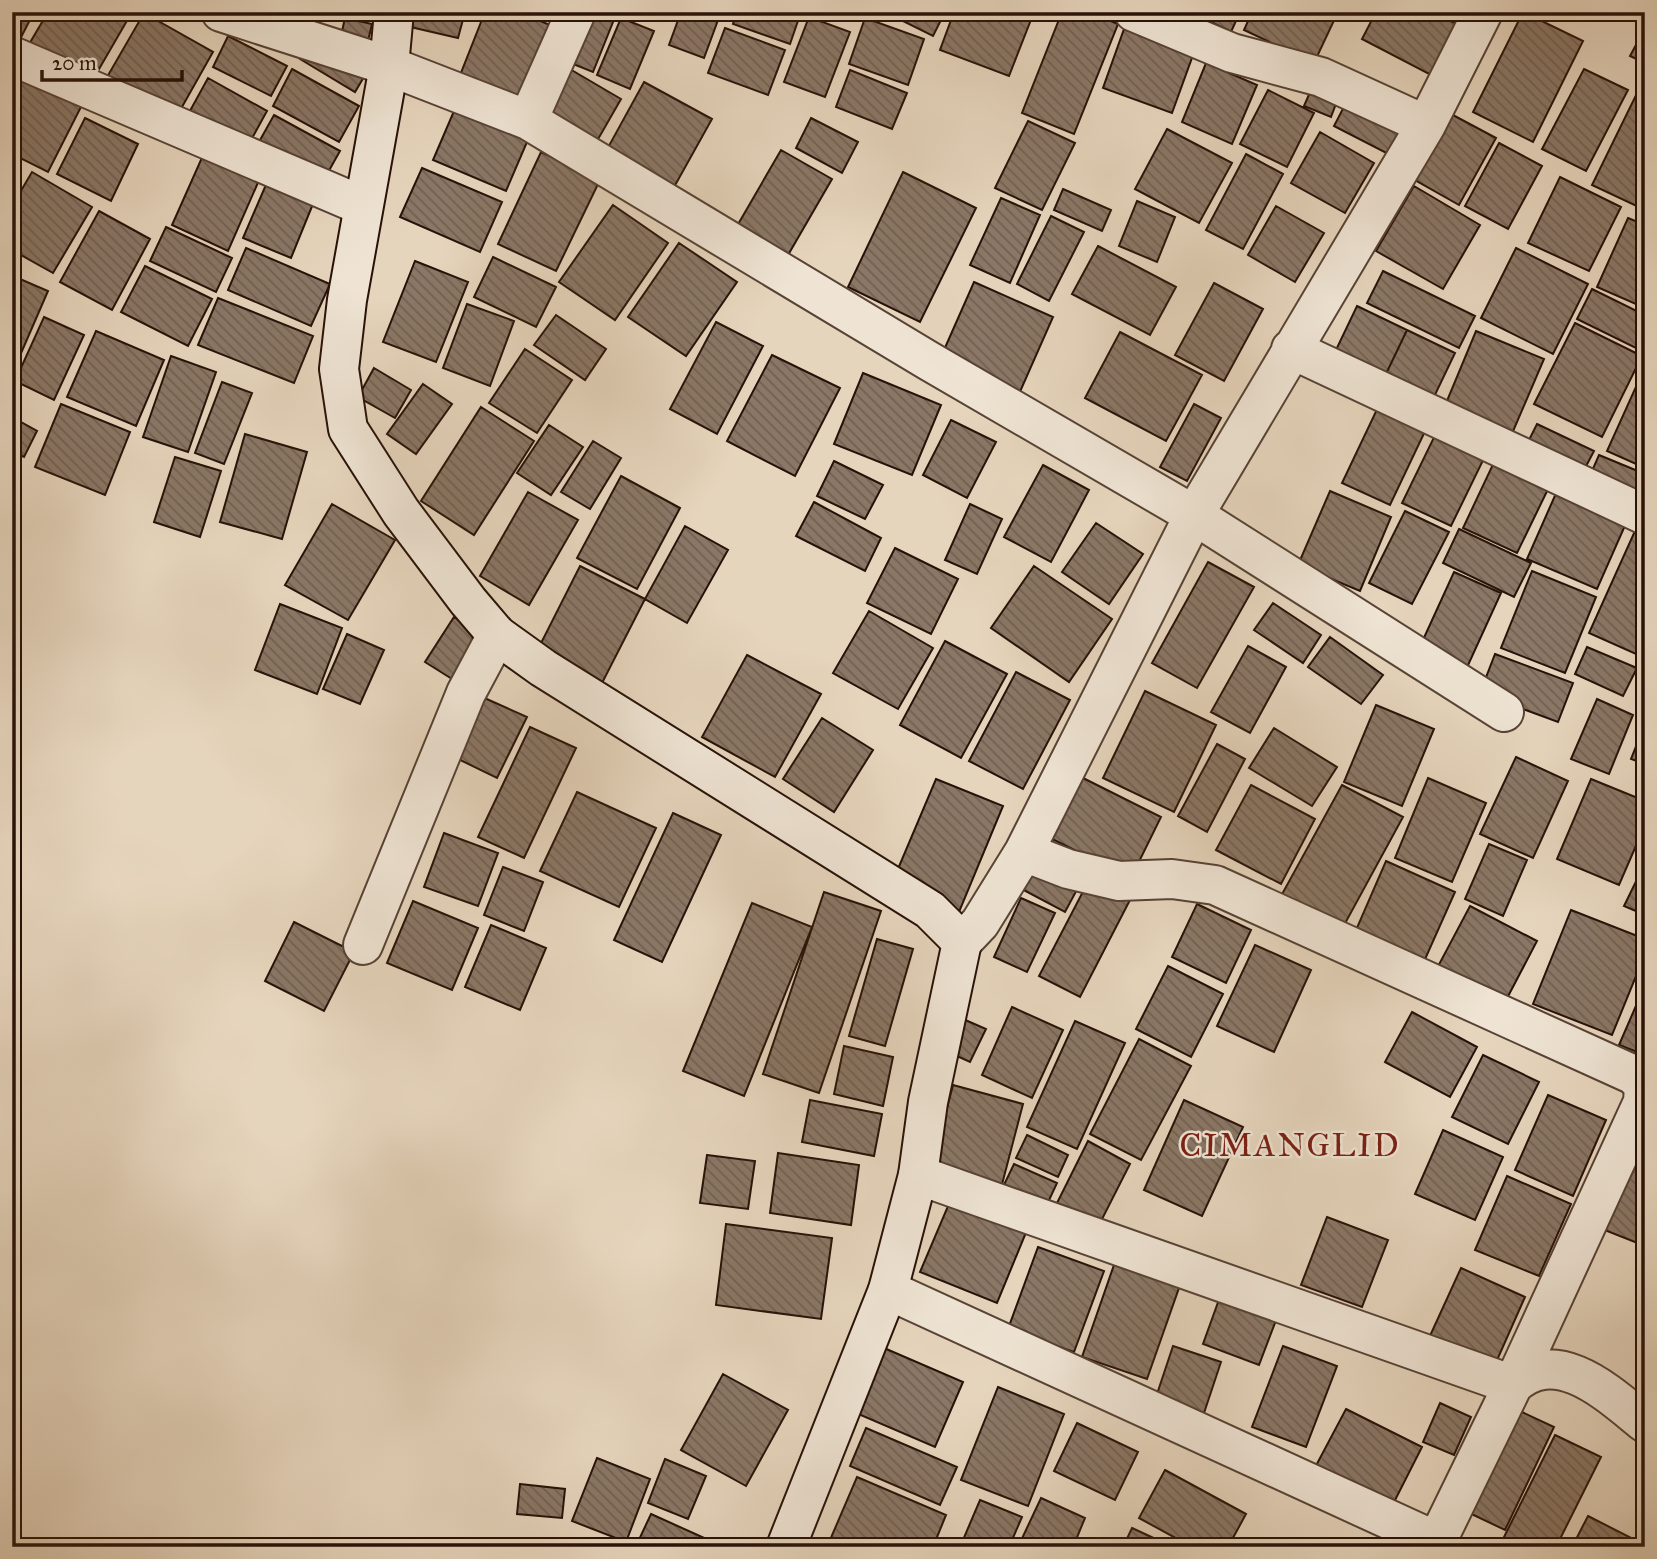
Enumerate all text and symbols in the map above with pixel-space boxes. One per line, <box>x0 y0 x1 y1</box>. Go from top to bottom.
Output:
scale bar <box>42 38 182 82</box>
text: 20 m <box>52 50 97 76</box>
district label: CIMANGLID <box>1180 1126 1400 1165</box>

